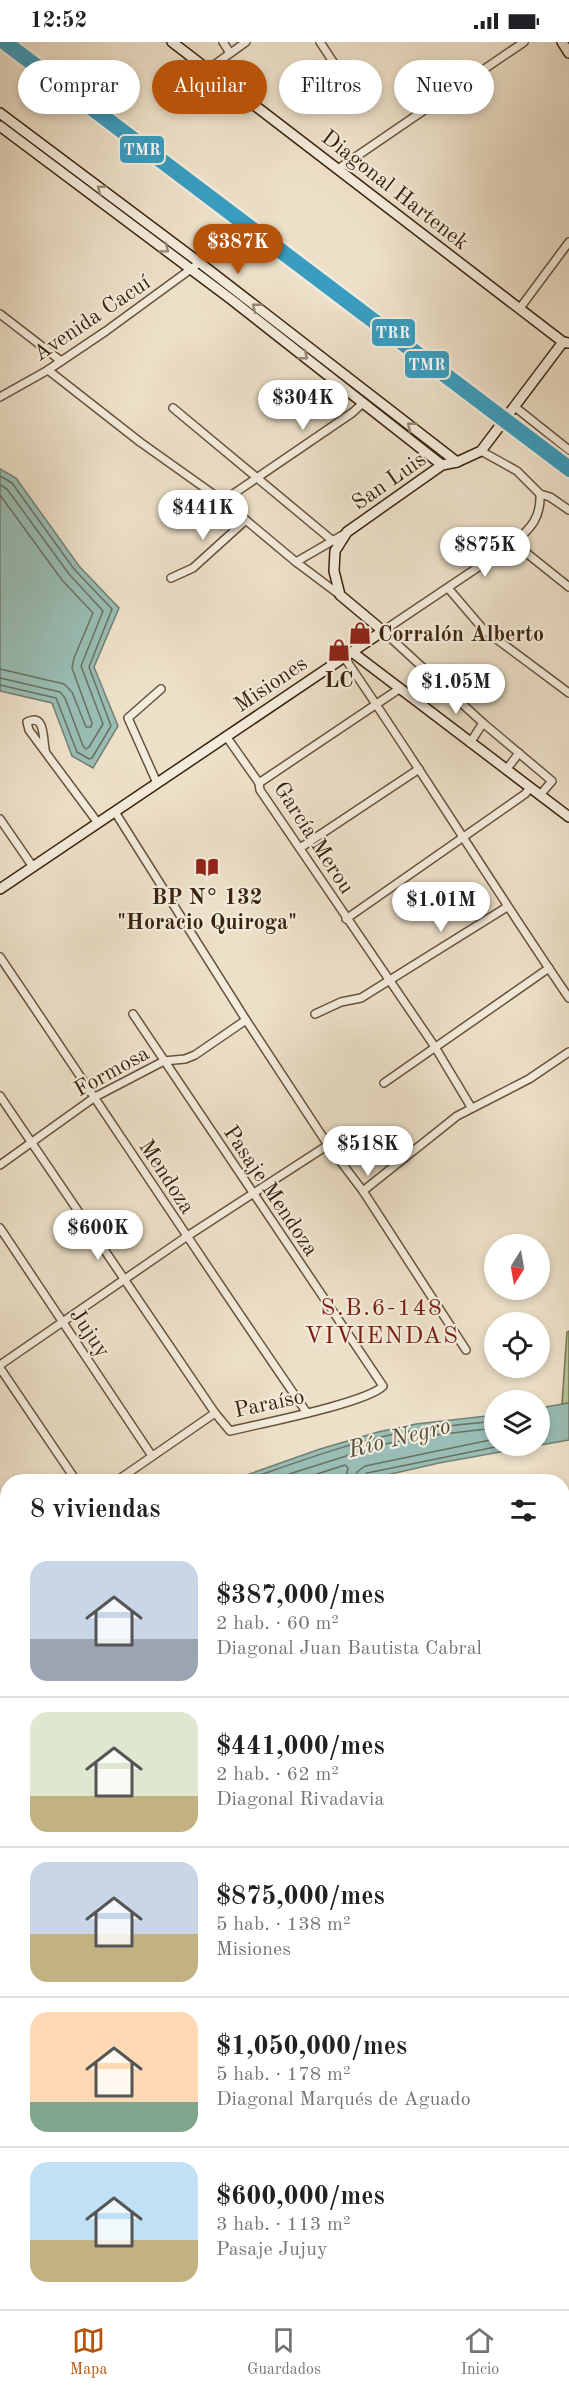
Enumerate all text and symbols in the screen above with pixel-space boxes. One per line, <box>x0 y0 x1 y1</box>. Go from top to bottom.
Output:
text: 12:52 <box>30 10 87 32</box>
chip: Comprar <box>18 60 140 114</box>
chip: Alquilar <box>152 60 267 114</box>
chip: Filtros <box>279 60 382 114</box>
chip: Nuevo <box>394 60 494 114</box>
street label: Diagonal Hartenek <box>317 126 472 255</box>
line badge: TMR <box>119 135 165 164</box>
text: TMR <box>123 143 161 159</box>
one-way arrow <box>97 185 108 196</box>
pin: $387K <box>196 224 280 275</box>
text: $387K <box>207 233 269 253</box>
one-way arrow <box>158 241 169 252</box>
street label: Avenida Cacuí <box>30 271 155 366</box>
one-way arrow <box>252 303 263 314</box>
line badge: TRR <box>371 318 416 347</box>
text: TRR <box>376 326 411 342</box>
one-way arrow <box>297 349 308 360</box>
line badge: TMR <box>404 350 450 379</box>
text: TMR <box>408 358 446 374</box>
pin: $304K <box>261 380 345 431</box>
text: $304K <box>272 389 334 409</box>
one-way arrow <box>406 423 417 434</box>
street label: San Luis <box>348 448 430 515</box>
pin: $441K <box>161 490 245 541</box>
text: $441K <box>172 499 234 519</box>
pin: $875K <box>443 527 527 578</box>
text: $875K <box>454 536 516 556</box>
shop icon: Corralón Alberto <box>347 620 373 646</box>
place label: Corralón Alberto <box>378 624 544 646</box>
shop icon: LC <box>326 637 352 663</box>
street label: Misiones <box>231 653 311 717</box>
pin: $1.05M <box>407 664 505 715</box>
place label: LC <box>324 670 354 692</box>
text: $1.05M <box>421 673 491 693</box>
street label: García Merou <box>269 778 358 898</box>
library icon: BP N° 132 "Horacio Quiroga" <box>194 854 220 880</box>
pin: $1.01M <box>392 882 490 933</box>
place label: BP N° 132 "Horacio Quiroga" <box>117 887 297 934</box>
text: $1.01M <box>406 891 476 911</box>
street label: Formosa <box>71 1042 153 1101</box>
street label: Pasaje Mendoza <box>219 1122 322 1260</box>
pin: $518K <box>326 1126 410 1177</box>
text: $518K <box>337 1135 399 1155</box>
street label: Mendoza <box>134 1136 198 1218</box>
pin: $600K <box>56 1210 140 1261</box>
text: $600K <box>67 1219 129 1239</box>
north arrow <box>484 1234 550 1300</box>
map controls <box>484 1234 550 1456</box>
district label: S.B.6-148 VIVIENDAS <box>305 1297 459 1349</box>
street label: Jujuy <box>65 1305 114 1362</box>
button: locate <box>484 1312 550 1378</box>
street label: Paraíso <box>232 1386 307 1422</box>
button: layers <box>484 1390 550 1456</box>
water label: Río Negro <box>345 1415 453 1464</box>
icon: filters <box>507 1494 540 1527</box>
text: 8 viviendas <box>30 1497 160 1523</box>
text: $387,000/mes <box>216 1583 385 1609</box>
icon: home <box>78 1585 150 1657</box>
text: 2 hab. · 60 m² <box>216 1614 339 1634</box>
text: Diagonal Juan Bautista Cabral <box>216 1639 482 1659</box>
text: $441,000/mes <box>216 1734 385 1760</box>
icon: home <box>78 1736 150 1808</box>
text: 2 hab. · 62 m² <box>216 1765 339 1785</box>
text: Diagonal Rivadavia <box>216 1790 384 1810</box>
text: $875,000/mes <box>216 1884 385 1910</box>
icon: home <box>78 1886 150 1958</box>
text: 5 hab. · 138 m² <box>216 1915 350 1935</box>
text: Misiones <box>216 1940 291 1960</box>
text: $1,050,000/mes <box>216 2034 407 2060</box>
icon: home <box>78 2036 150 2108</box>
text: 5 hab. · 178 m² <box>216 2065 350 2085</box>
text: Diagonal Marqués de Aguado <box>216 2090 471 2110</box>
text: $600,000/mes <box>216 2184 385 2210</box>
icon: home <box>78 2186 150 2258</box>
text: 3 hab. · 113 m² <box>216 2215 350 2235</box>
text: Pasaje Jujuy <box>216 2240 328 2260</box>
tab: Mapa <box>70 2324 107 2380</box>
tab: Guardados <box>247 2324 321 2380</box>
tab: Inicio <box>461 2324 499 2380</box>

